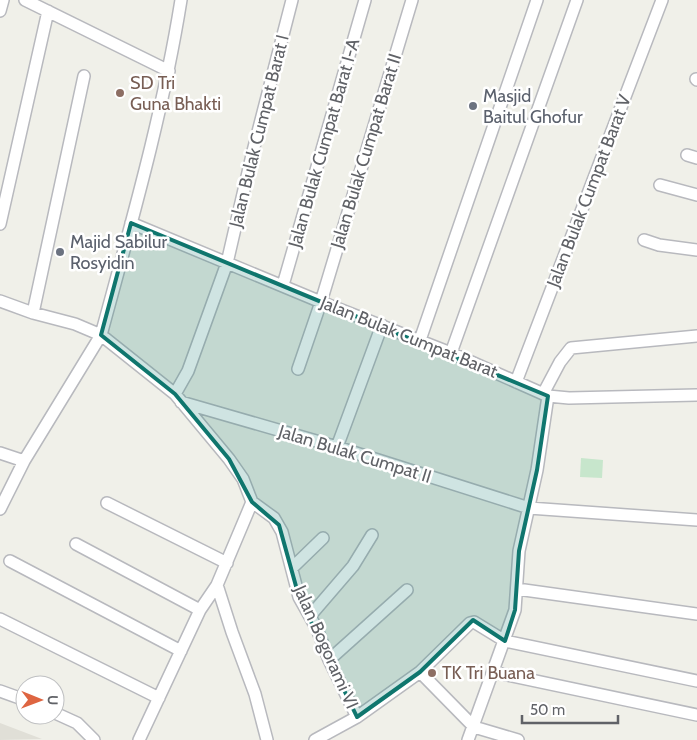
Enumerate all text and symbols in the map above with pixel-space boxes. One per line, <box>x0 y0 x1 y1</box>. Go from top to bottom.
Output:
street label: Jalan Bulak Cumpat Barat I <box>224 32 294 231</box>
street label: Jalan Bulak Cumpat Barat I-A <box>283 36 364 251</box>
street label: Jalan Bulak Cumpat Barat II <box>326 51 406 252</box>
place label: SD Tri Guna Bhakti <box>130 72 221 115</box>
place label: Masjid Baitul Ghofur <box>483 85 583 128</box>
marker: SD Tri Guna Bhakti <box>114 87 126 99</box>
street label: Jalan Bulak Cumpat Barat V <box>542 92 636 291</box>
marker: Masjid Baitul Ghofur <box>467 100 479 112</box>
place label: Majid Sabilur Rosyidin <box>70 231 167 274</box>
marker: Majid Sabilur Rosyidin <box>54 246 66 258</box>
street label: Jalan Bulak Cumpat Barat <box>316 291 501 383</box>
street label: Jalan Bulak Cumpat II <box>275 420 434 488</box>
street label: Jalan Bogorami VI <box>288 581 363 712</box>
place label: TK Tri Buana <box>442 662 535 684</box>
marker: TK Tri Buana <box>426 667 438 679</box>
north arrow <box>15 675 65 725</box>
scale bar <box>522 692 618 724</box>
text: U <box>44 695 62 705</box>
text: 50 m <box>530 701 565 719</box>

